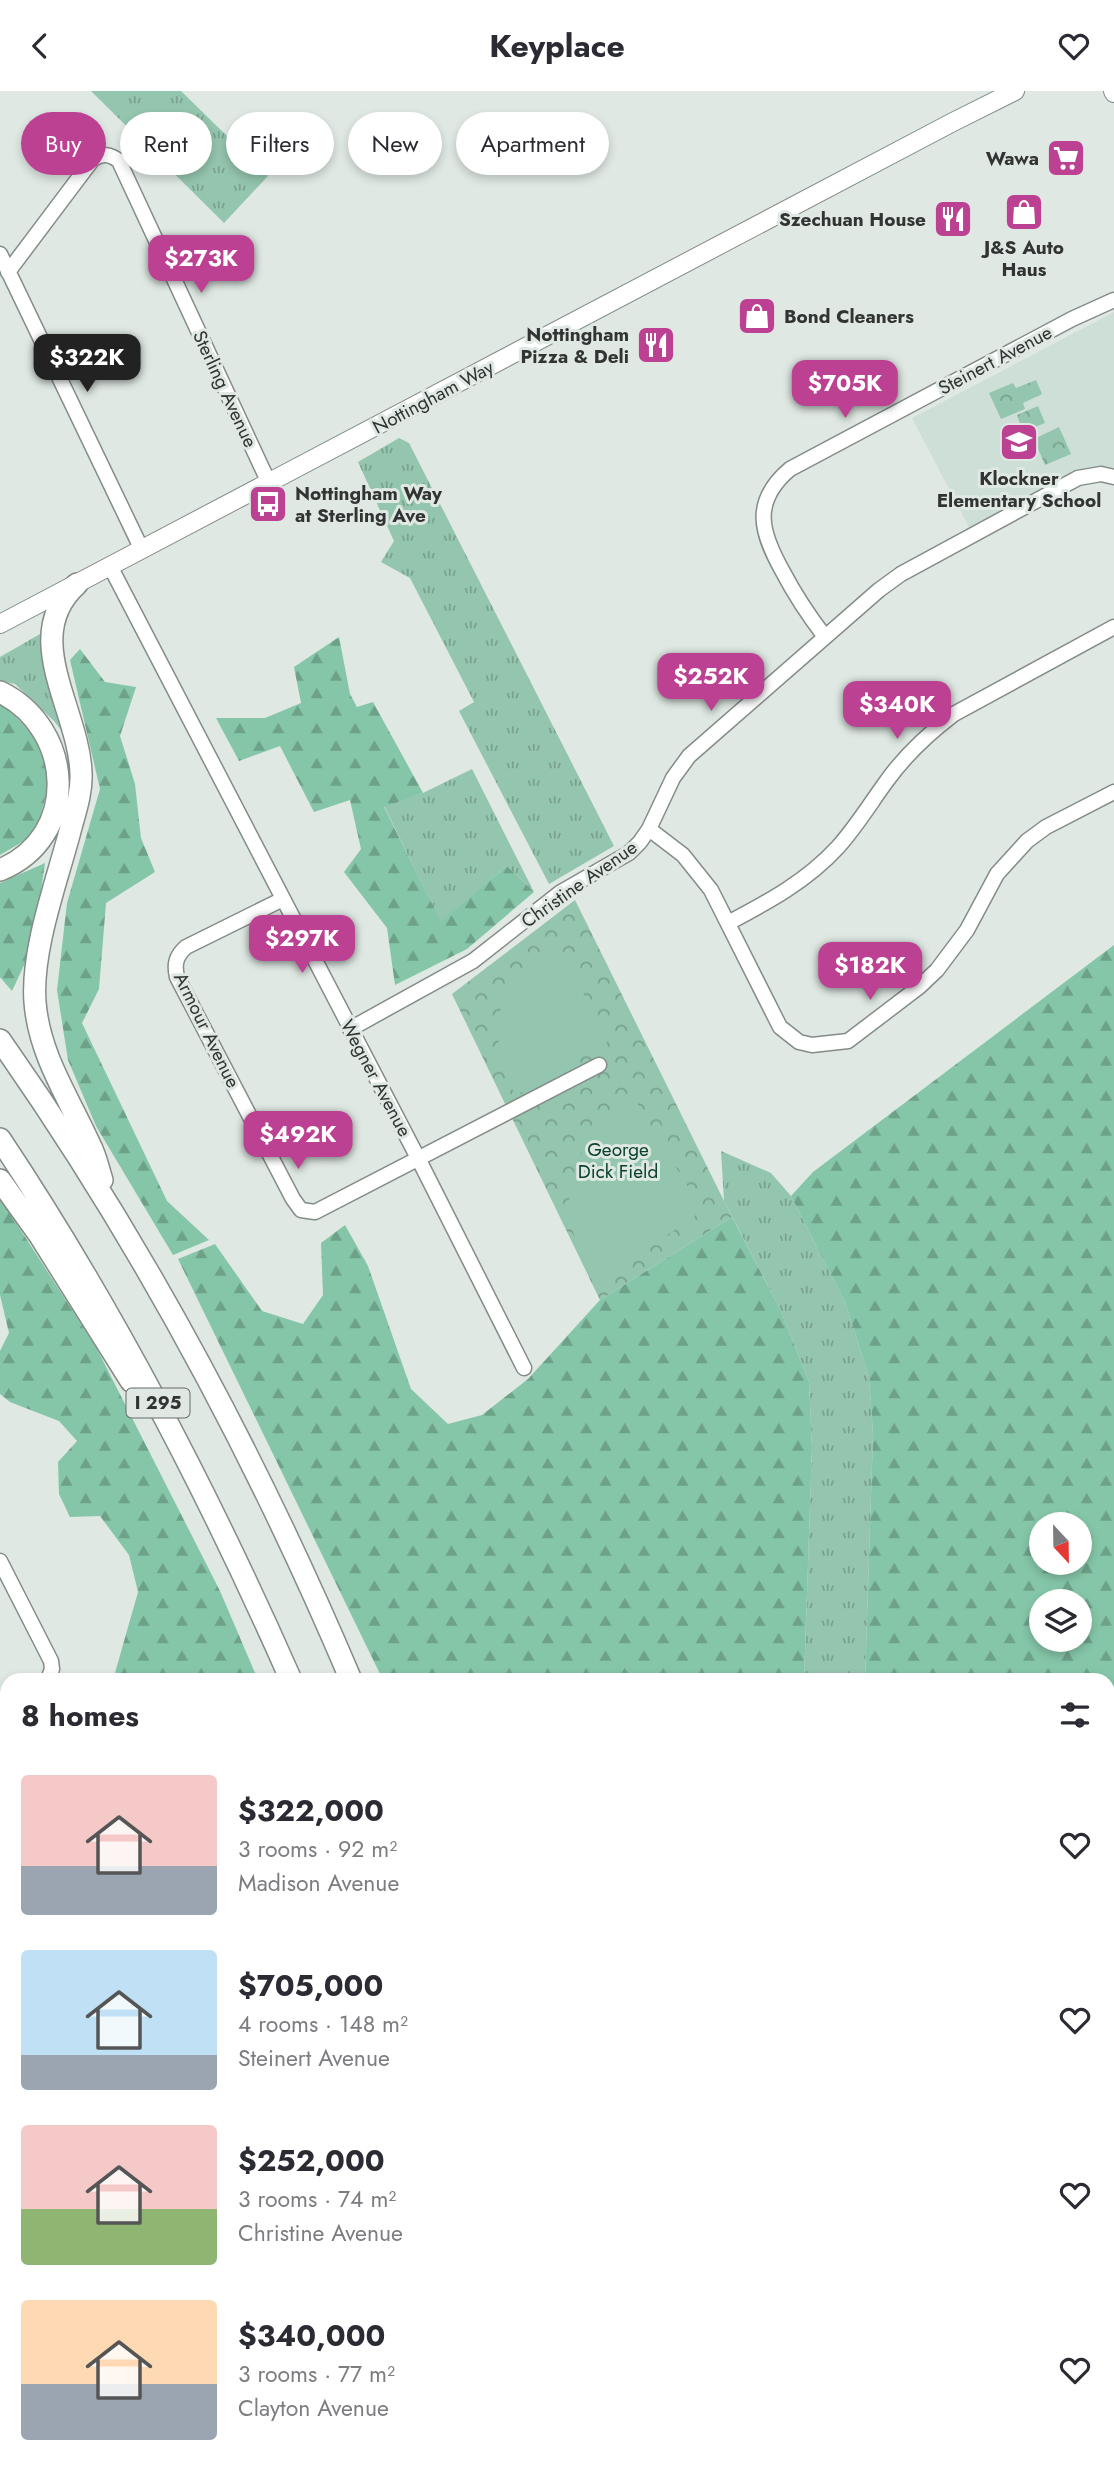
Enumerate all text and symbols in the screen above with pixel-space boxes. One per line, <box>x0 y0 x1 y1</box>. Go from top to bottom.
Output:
text: Keyplace <box>489 23 625 69</box>
icon: back <box>21 27 59 65</box>
icon: heart <box>1055 27 1093 65</box>
chip: Buy <box>21 112 106 175</box>
chip: Rent <box>120 112 212 175</box>
chip: Filters <box>226 112 334 175</box>
chip: New <box>348 112 442 175</box>
chip: Apartment <box>456 112 609 175</box>
supermarket icon: Wawa <box>1045 137 1087 179</box>
place label: Wawa <box>986 145 1039 172</box>
shop icon: J&S Auto Haus <box>1003 191 1045 233</box>
restaurant icon: Szechuan House <box>932 198 974 240</box>
place label: Szechuan House <box>779 206 926 233</box>
place label: J&S Auto Haus <box>980 234 1064 283</box>
pin: $273K <box>152 235 250 295</box>
text: $273K <box>164 241 238 275</box>
shop icon: Bond Cleaners <box>736 295 778 337</box>
place label: Bond Cleaners <box>784 303 914 330</box>
street label: Steinert Avenue <box>933 319 1057 401</box>
place label: Nottingham Pizza & Deli <box>520 321 629 370</box>
restaurant icon: Nottingham Pizza & Deli <box>635 324 677 366</box>
street label: Sterling Avenue <box>186 326 264 452</box>
pin: $322K <box>38 335 136 394</box>
text: $322K <box>50 340 124 374</box>
street label: Nottingham Way <box>368 353 499 440</box>
pin: $705K <box>796 361 894 420</box>
text: $705K <box>808 366 882 400</box>
school or university icon: Klockner Elementary School <box>998 421 1040 463</box>
place label: Klockner Elementary School <box>937 465 1101 514</box>
place label: Nottingham Way at Sterling Ave <box>295 480 443 529</box>
bus stop icon: Nottingham Way at Sterling Ave <box>247 483 289 525</box>
pin: $252K <box>662 653 760 713</box>
text: $252K <box>673 659 749 693</box>
pin: $340K <box>848 681 946 741</box>
text: $340K <box>859 687 935 721</box>
street label: Christine Avenue <box>515 834 643 934</box>
pin: $297K <box>253 915 351 975</box>
text: $297K <box>265 921 339 955</box>
pin: $182K <box>821 943 919 1002</box>
text: $182K <box>834 948 906 982</box>
street label: Armour Avenue <box>167 968 247 1093</box>
street label: Wegner Avenue <box>334 1015 418 1142</box>
pin: $492K <box>249 1111 347 1171</box>
text: $492K <box>260 1117 336 1151</box>
park label: George Dick Field <box>578 1136 658 1185</box>
road number: I 295 <box>127 1388 190 1417</box>
north arrow <box>1029 1512 1092 1575</box>
map controls <box>1029 1512 1092 1652</box>
button: layers <box>1029 1589 1092 1652</box>
text: 8 homes <box>21 1694 139 1737</box>
icon: filters <box>1056 1696 1094 1734</box>
text: $322,000 <box>238 1789 384 1832</box>
icon: home <box>77 1803 161 1887</box>
icon: heart <box>1056 1826 1094 1864</box>
text: 3 rooms · 92 m² <box>238 1832 397 1866</box>
text: Madison Avenue <box>238 1866 399 1900</box>
text: $705,000 <box>238 1964 383 2007</box>
icon: home <box>77 1978 161 2062</box>
icon: heart <box>1056 2001 1094 2039</box>
text: 4 rooms · 148 m² <box>238 2007 408 2041</box>
text: Steinert Avenue <box>238 2041 390 2075</box>
text: $252,000 <box>238 2139 385 2182</box>
icon: home <box>77 2153 161 2237</box>
icon: heart <box>1056 2176 1094 2214</box>
text: 3 rooms · 74 m² <box>238 2182 396 2216</box>
text: Christine Avenue <box>238 2216 403 2250</box>
text: $340,000 <box>238 2314 385 2357</box>
icon: home <box>77 2328 161 2412</box>
icon: heart <box>1056 2351 1094 2389</box>
text: 3 rooms · 77 m² <box>238 2357 395 2391</box>
text: Clayton Avenue <box>238 2391 389 2425</box>

